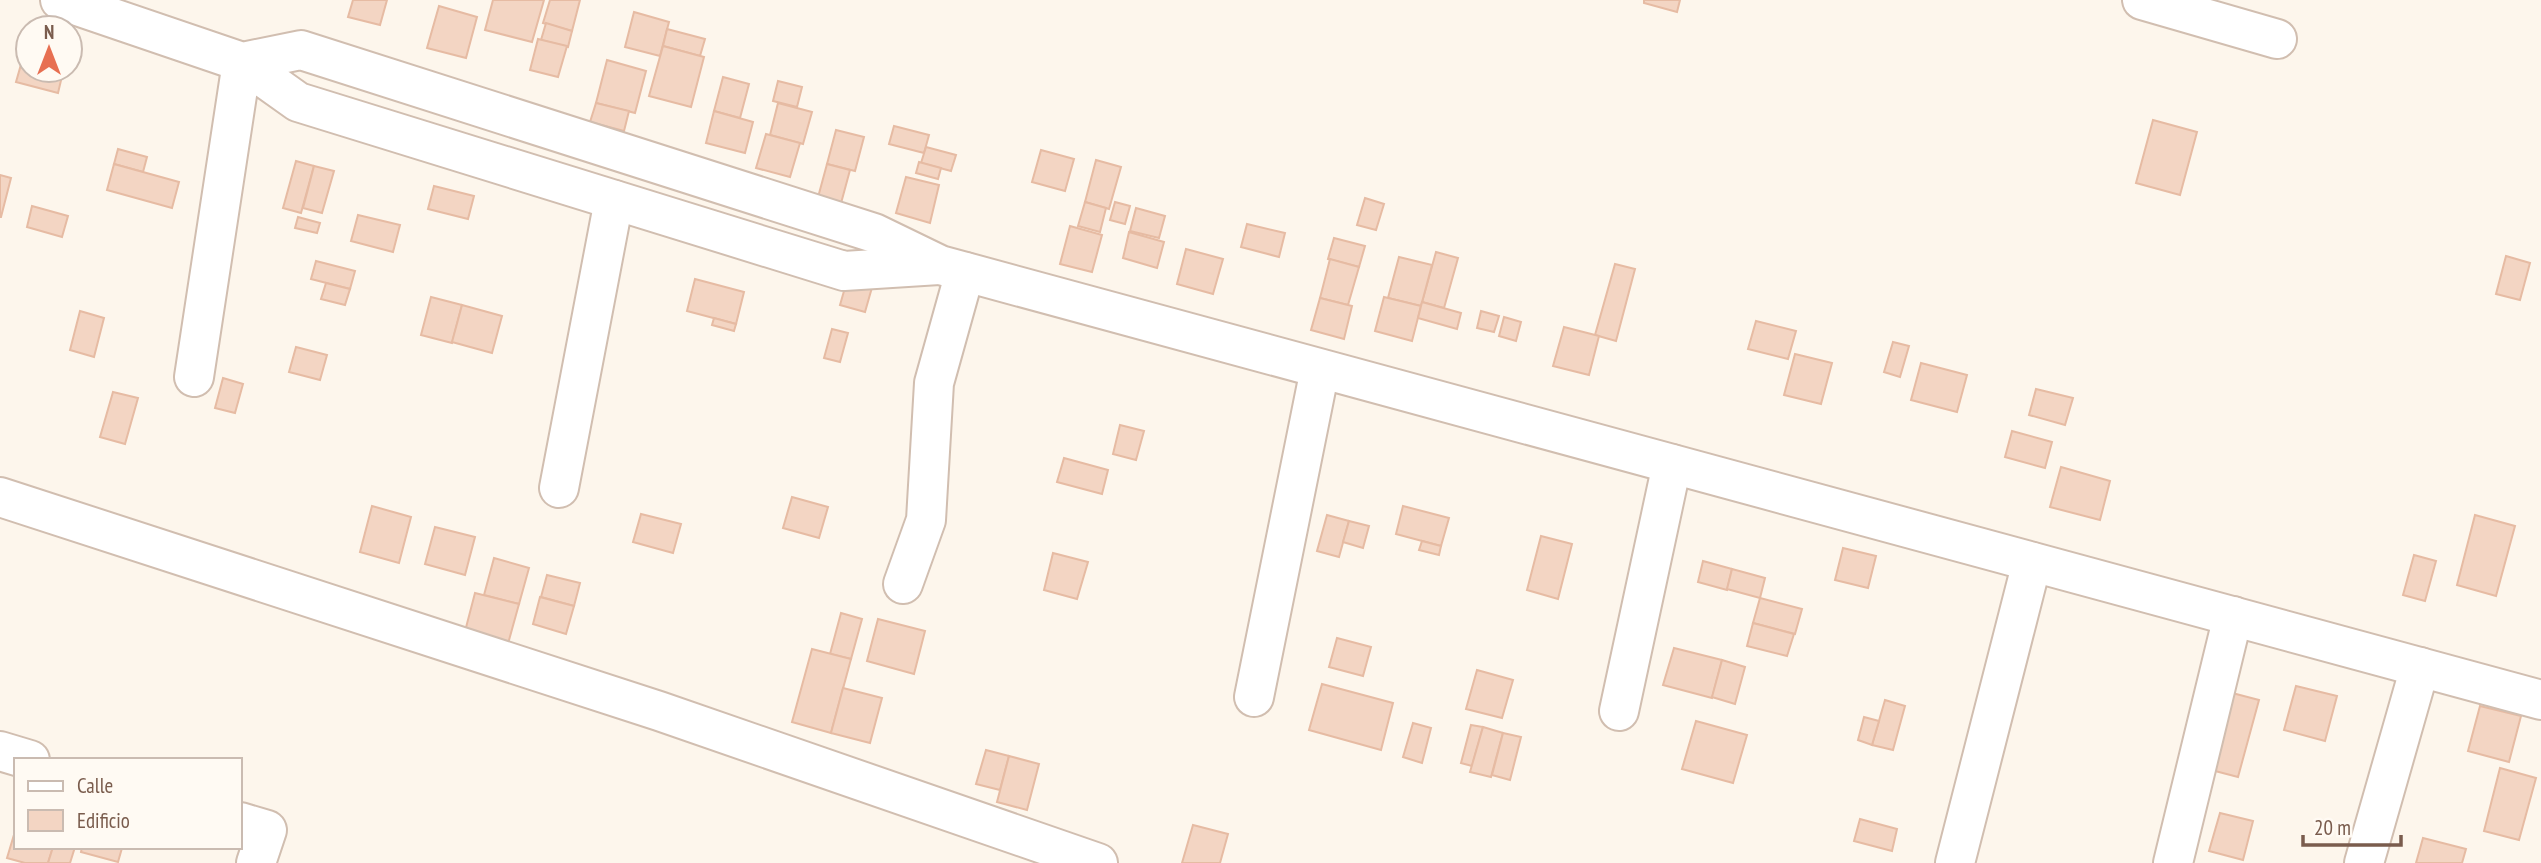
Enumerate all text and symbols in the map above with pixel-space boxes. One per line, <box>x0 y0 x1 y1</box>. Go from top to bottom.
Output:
north arrow <box>14 14 84 84</box>
text: N <box>44 20 54 44</box>
legend <box>14 758 242 849</box>
text: Calle <box>77 772 113 799</box>
scale bar <box>2303 804 2401 848</box>
text: Edificio <box>77 807 130 834</box>
text: 20 m <box>2314 814 2351 841</box>

